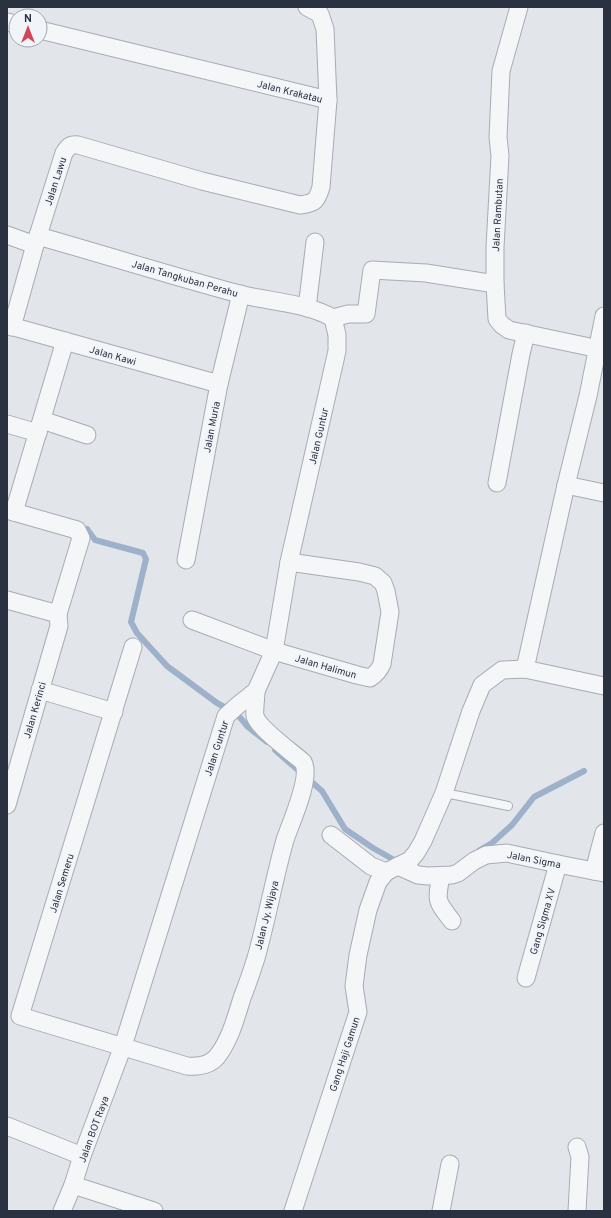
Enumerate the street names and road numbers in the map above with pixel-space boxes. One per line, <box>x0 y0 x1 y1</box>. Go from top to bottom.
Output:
street label: Jalan Krakatau <box>256 78 324 107</box>
street label: Jalan Lawu <box>42 156 70 207</box>
street label: Jalan Rambutan <box>490 178 507 252</box>
street label: Jalan Tangkuban Perahu <box>130 258 239 301</box>
street label: Jalan Kawi <box>88 344 137 369</box>
street label: Jalan Muria <box>201 400 224 454</box>
street label: Jalan Guntur <box>307 407 332 466</box>
street label: Jalan Halimun <box>293 652 358 682</box>
street label: Jalan Kerinci <box>21 681 50 740</box>
street label: Jalan Guntur <box>202 719 233 778</box>
street label: Jalan Sigma <box>506 849 562 872</box>
street label: Jalan Semeru <box>47 852 78 915</box>
street label: Jalan Jy. Wijaya <box>253 880 282 951</box>
street label: Gang Sigma XV <box>528 886 559 956</box>
street label: Gang Haji Gamun <box>327 1015 364 1093</box>
street label: Jalan BOT Raya <box>76 1094 112 1165</box>

